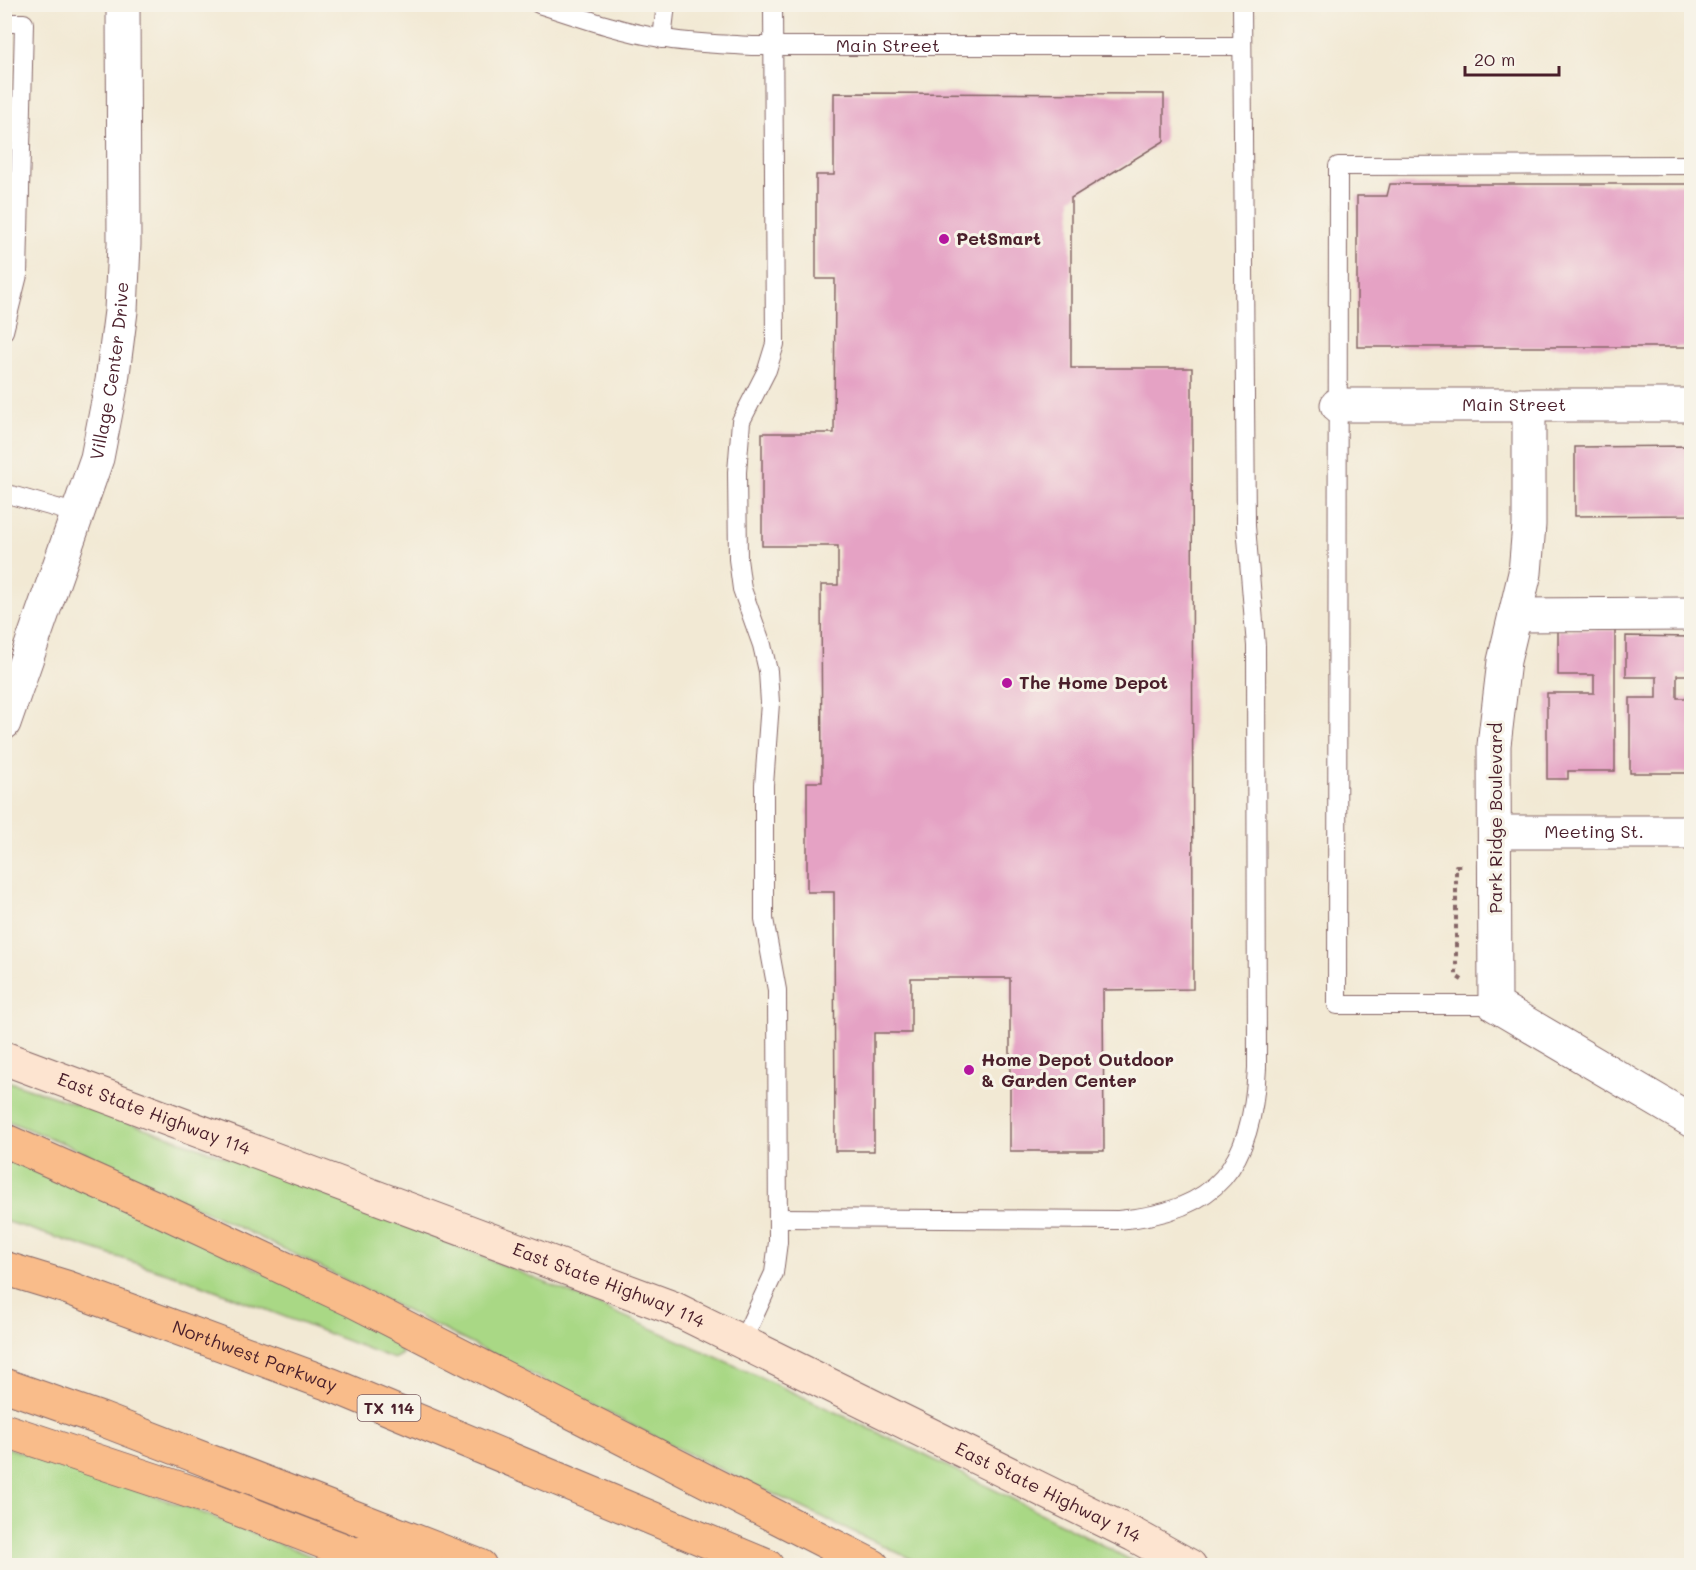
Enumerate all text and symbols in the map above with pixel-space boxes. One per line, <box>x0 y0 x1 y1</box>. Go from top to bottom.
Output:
street label: Main Street <box>836 33 940 57</box>
scale bar <box>1465 39 1560 77</box>
text: 20 m <box>1474 47 1515 71</box>
place label: PetSmart <box>956 226 1041 250</box>
marker: PetSmart <box>937 232 951 246</box>
street label: Village Center Drive <box>84 281 133 462</box>
street label: Main Street <box>1462 392 1566 416</box>
place label: The Home Depot <box>1019 670 1168 694</box>
marker: The Home Depot <box>1000 676 1014 690</box>
street label: Park Ridge Boulevard <box>1483 723 1507 913</box>
street label: Meeting St. <box>1544 819 1644 843</box>
place label: Home Depot Outdoor & Garden Center <box>981 1047 1174 1092</box>
marker: Home Depot Outdoor & Garden Center <box>962 1063 976 1077</box>
street label: East State Highway 114 <box>54 1066 254 1160</box>
street label: East State Highway 114 <box>510 1236 710 1333</box>
street label: Northwest Parkway <box>169 1314 341 1397</box>
road number: TX 114 <box>358 1395 420 1421</box>
street label: East State Highway 114 <box>951 1436 1146 1548</box>

